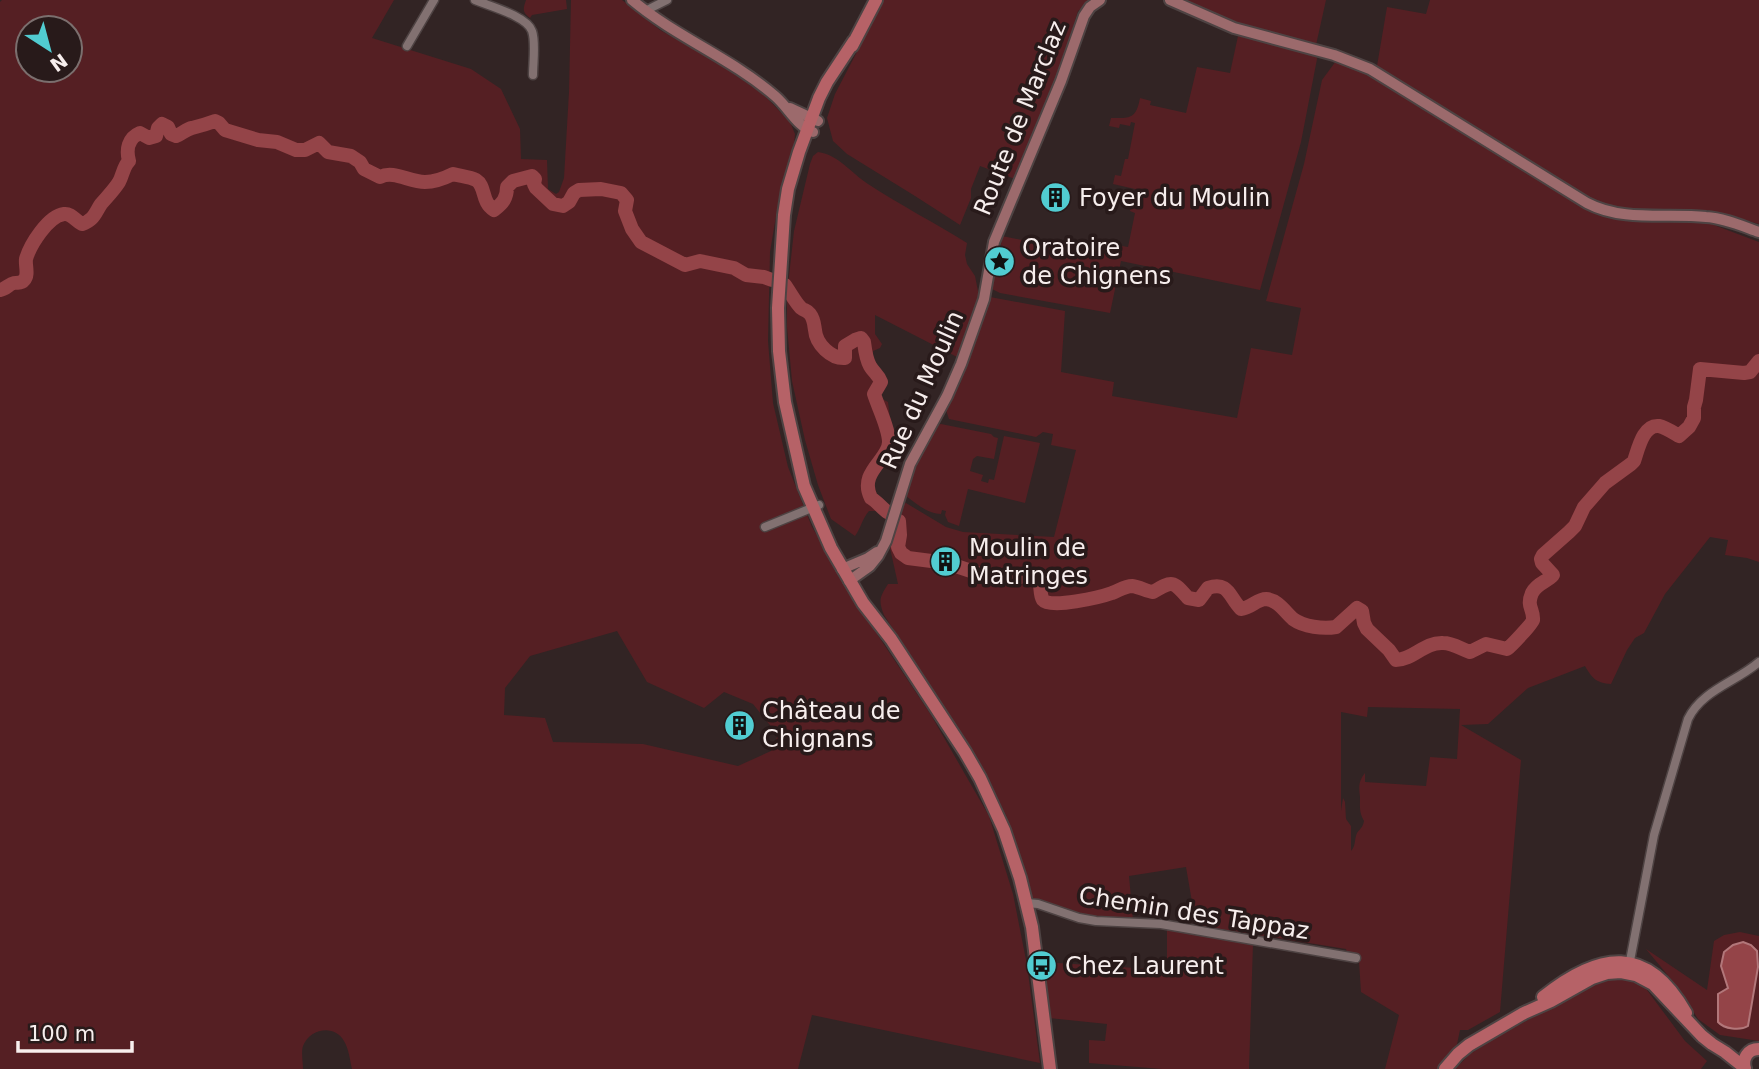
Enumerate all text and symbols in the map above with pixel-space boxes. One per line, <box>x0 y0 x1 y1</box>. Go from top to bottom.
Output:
north arrow <box>14 14 84 84</box>
street label: Route de Marclaz <box>968 17 1072 219</box>
text: N <box>46 49 72 76</box>
building icon: Foyer du Moulin <box>1039 181 1073 215</box>
place label: Foyer du Moulin <box>1079 184 1270 212</box>
place label: Oratoire de Chignens <box>1022 234 1171 290</box>
place icon: Oratoire de Chignens <box>982 245 1016 279</box>
street label: Rue du Moulin <box>875 306 969 474</box>
place label: Moulin de Matringes <box>969 534 1088 590</box>
building icon: Moulin de Matringes <box>929 545 963 579</box>
place label: Château de Chignans <box>762 697 900 753</box>
building icon: Château de Chignans <box>722 708 756 742</box>
street label: Chemin des Tappaz <box>1077 881 1311 945</box>
bus stop icon: Chez Laurent <box>1025 949 1059 983</box>
place label: Chez Laurent <box>1065 952 1224 980</box>
scale bar <box>18 1010 131 1054</box>
text: 100 m <box>28 1022 95 1046</box>

